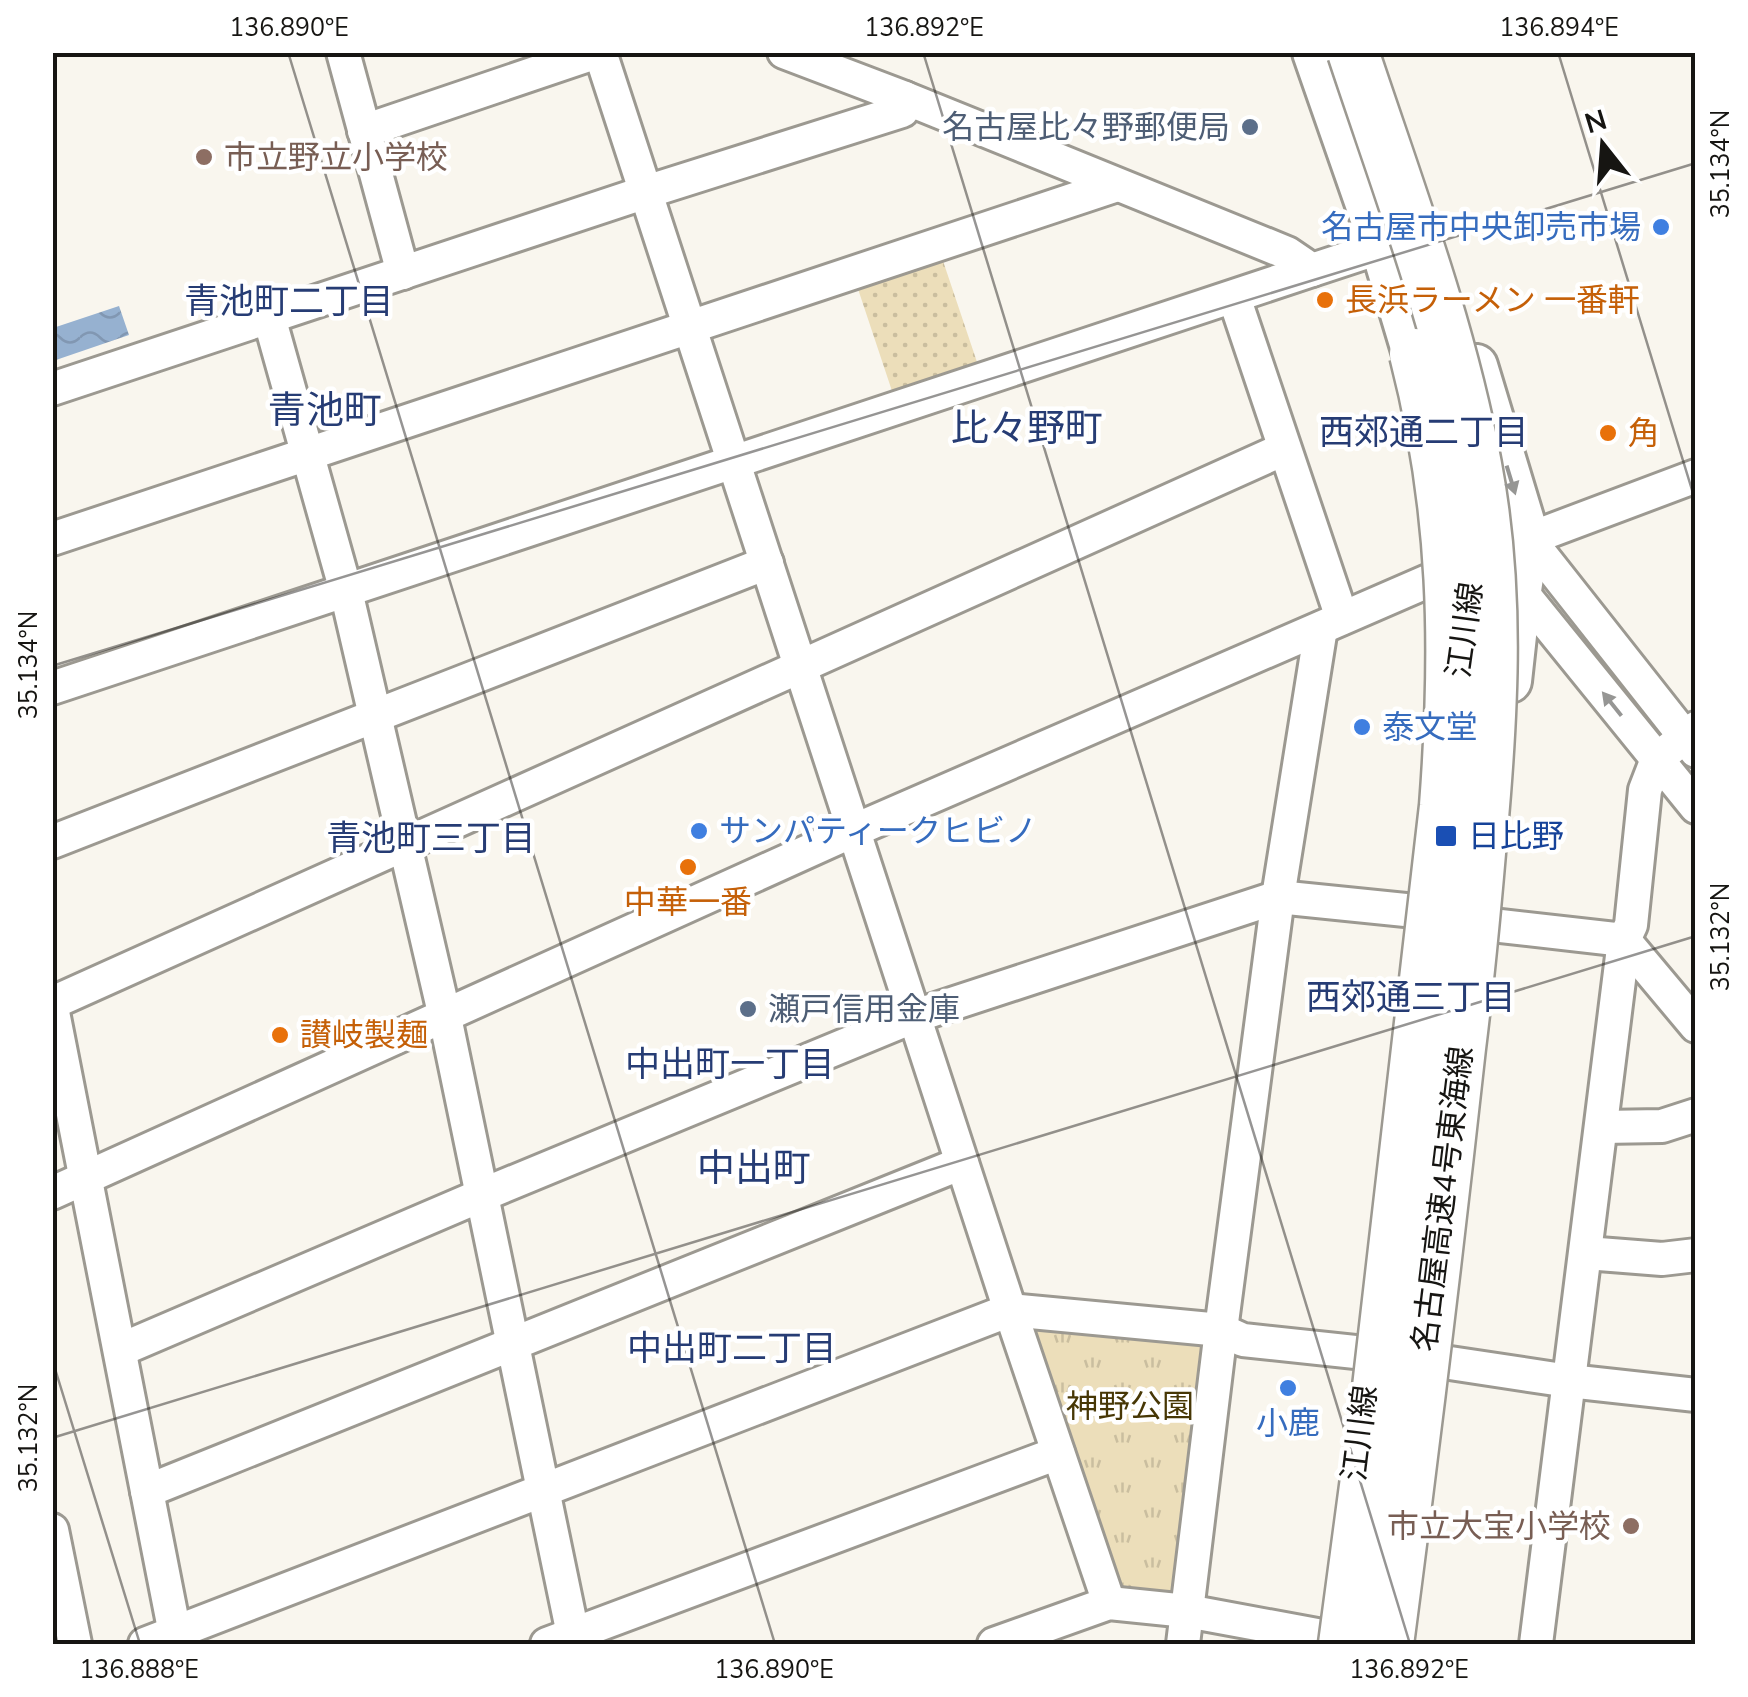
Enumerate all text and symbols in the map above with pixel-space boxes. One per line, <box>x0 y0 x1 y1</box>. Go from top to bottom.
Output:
text: 136.890°E <box>229 11 349 45</box>
text: 136.892°E <box>864 11 984 45</box>
text: 136.894°E <box>1499 11 1619 45</box>
north arrow <box>1553 95 1653 195</box>
text: N <box>1580 101 1612 143</box>
place label: 名古屋比々野郵便局 <box>942 106 1230 149</box>
text: 35.134°N <box>1704 110 1738 218</box>
marker: 名古屋比々野郵便局 <box>1239 116 1261 138</box>
place label: 市立野立小学校 <box>224 136 448 179</box>
marker: 市立野立小学校 <box>193 146 215 168</box>
place label: 名古屋市中央卸売市場 <box>1321 206 1641 249</box>
marker: 名古屋市中央卸売市場 <box>1650 216 1672 238</box>
district label: 青池町二丁目 <box>184 278 394 325</box>
place label: 長浜ラーメン 一番軒 <box>1345 279 1640 322</box>
marker: 長浜ラーメン 一番軒 <box>1314 289 1336 311</box>
district label: 青池町 <box>268 385 382 436</box>
district label: 比々野町 <box>951 403 1103 454</box>
district label: 西郊通二丁目 <box>1319 409 1529 456</box>
place label: 角 <box>1628 412 1660 455</box>
marker: 角 <box>1597 422 1619 444</box>
one-way arrow <box>1504 465 1519 495</box>
street label: 江川線 <box>1437 579 1493 681</box>
text: 35.134°N <box>12 611 46 719</box>
one-way arrow <box>1602 691 1623 717</box>
place label: 泰文堂 <box>1382 706 1478 749</box>
marker: 泰文堂 <box>1351 716 1373 738</box>
place label: サンパティークヒビノ <box>719 810 1037 853</box>
district label: 青池町三丁目 <box>326 815 536 862</box>
place label: 日比野 <box>1468 815 1564 858</box>
marker: サンパティークヒビノ <box>688 820 710 842</box>
marker: 日比野 <box>1433 823 1459 849</box>
marker: 中華一番 <box>677 856 699 878</box>
place label: 中華一番 <box>624 881 752 924</box>
text: 35.132°N <box>1704 883 1738 991</box>
district label: 西郊通三丁目 <box>1306 974 1516 1021</box>
place label: 瀬戸信用金庫 <box>768 988 960 1031</box>
marker: 瀬戸信用金庫 <box>737 998 759 1020</box>
place label: 讃岐製麺 <box>300 1014 428 1057</box>
marker: 讃岐製麺 <box>269 1024 291 1046</box>
district label: 中出町一丁目 <box>625 1041 835 1088</box>
street label: 名古屋高速4号東海線 <box>1403 1044 1483 1354</box>
district label: 中出町 <box>697 1143 811 1194</box>
district label: 中出町二丁目 <box>627 1325 837 1372</box>
marker: 小鹿 <box>1277 1377 1299 1399</box>
street label: 江川線 <box>1333 1383 1387 1483</box>
text: 35.132°N <box>12 1384 46 1492</box>
park label: 神野公園 <box>1066 1385 1194 1428</box>
place label: 小鹿 <box>1256 1402 1320 1445</box>
place label: 市立大宝小学校 <box>1387 1505 1611 1548</box>
marker: 市立大宝小学校 <box>1620 1515 1642 1537</box>
text: 136.888°E <box>79 1653 199 1687</box>
text: 136.890°E <box>714 1653 834 1687</box>
text: 136.892°E <box>1349 1653 1469 1687</box>

